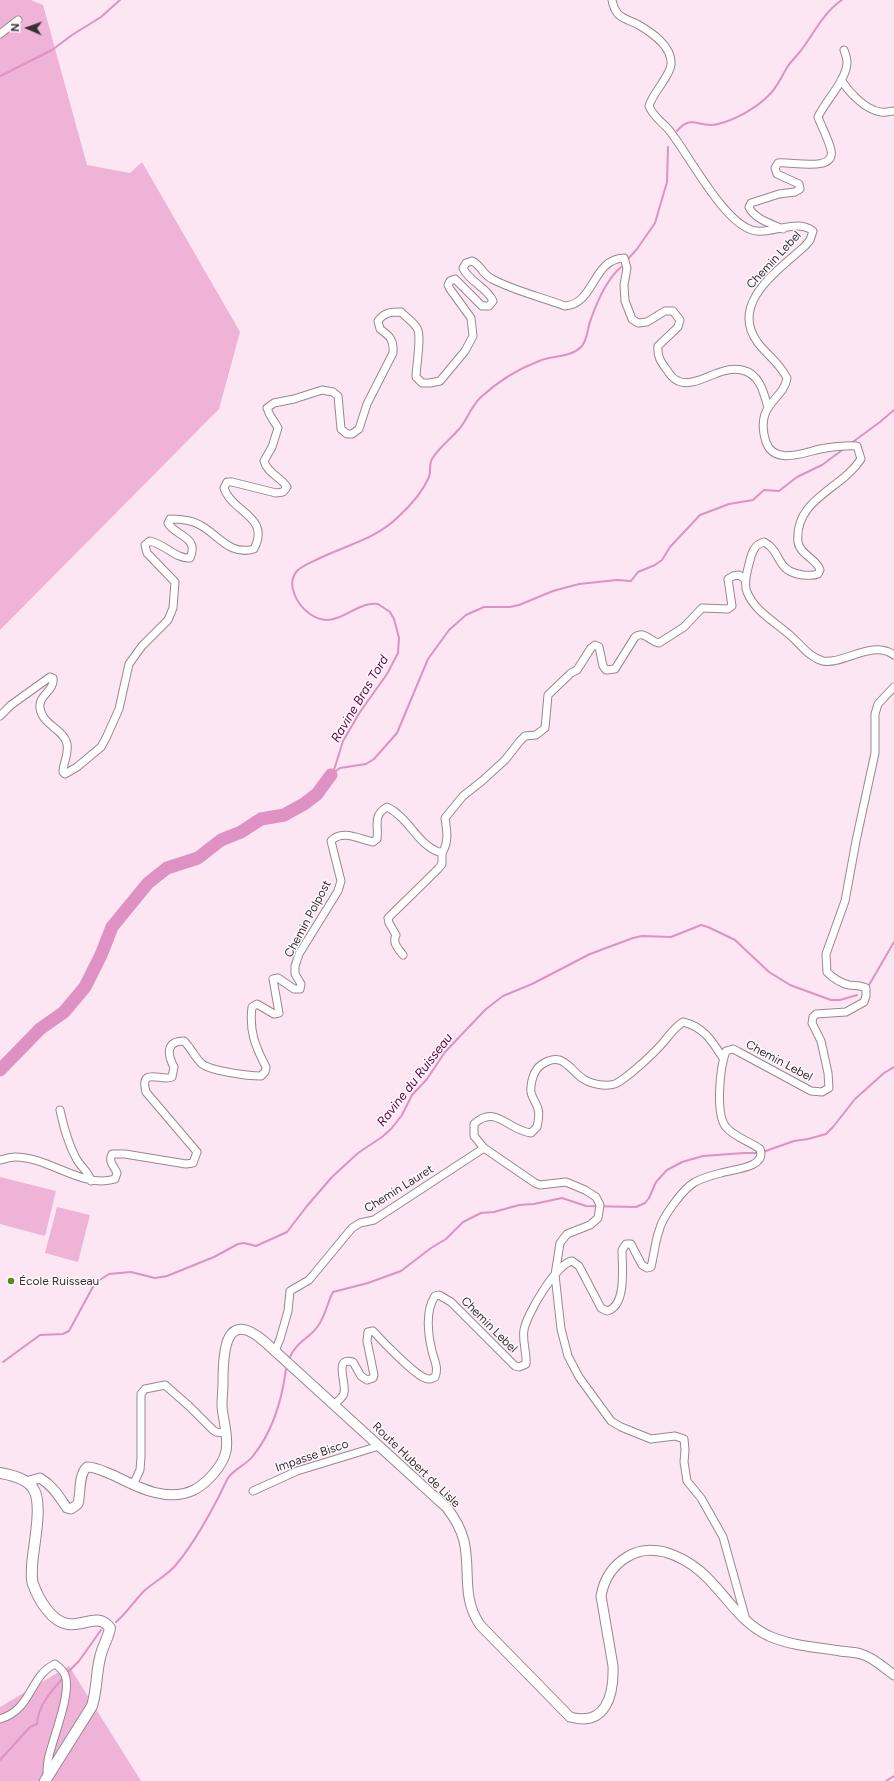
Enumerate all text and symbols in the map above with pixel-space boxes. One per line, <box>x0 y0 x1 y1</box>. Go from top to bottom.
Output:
north arrow <box>8 8 48 48</box>
text: N <box>9 23 22 32</box>
street label: Chemin Lebel <box>744 228 804 292</box>
water label: Ravine Bras Tord <box>328 653 392 745</box>
street label: Chemin Polpost <box>282 878 334 960</box>
water label: Ravine du Ruisseau <box>374 1030 456 1130</box>
street label: Chemin Lebel <box>743 1037 815 1085</box>
street label: Chemin Lauret <box>362 1162 436 1216</box>
place label: École Ruisseau <box>19 1274 99 1288</box>
marker: École Ruisseau <box>6 1276 16 1286</box>
street label: Chemin Lebel <box>458 1294 520 1356</box>
street label: Route Hubert de Lisle <box>369 1419 463 1511</box>
street label: Impasse Bisco <box>273 1437 351 1475</box>

